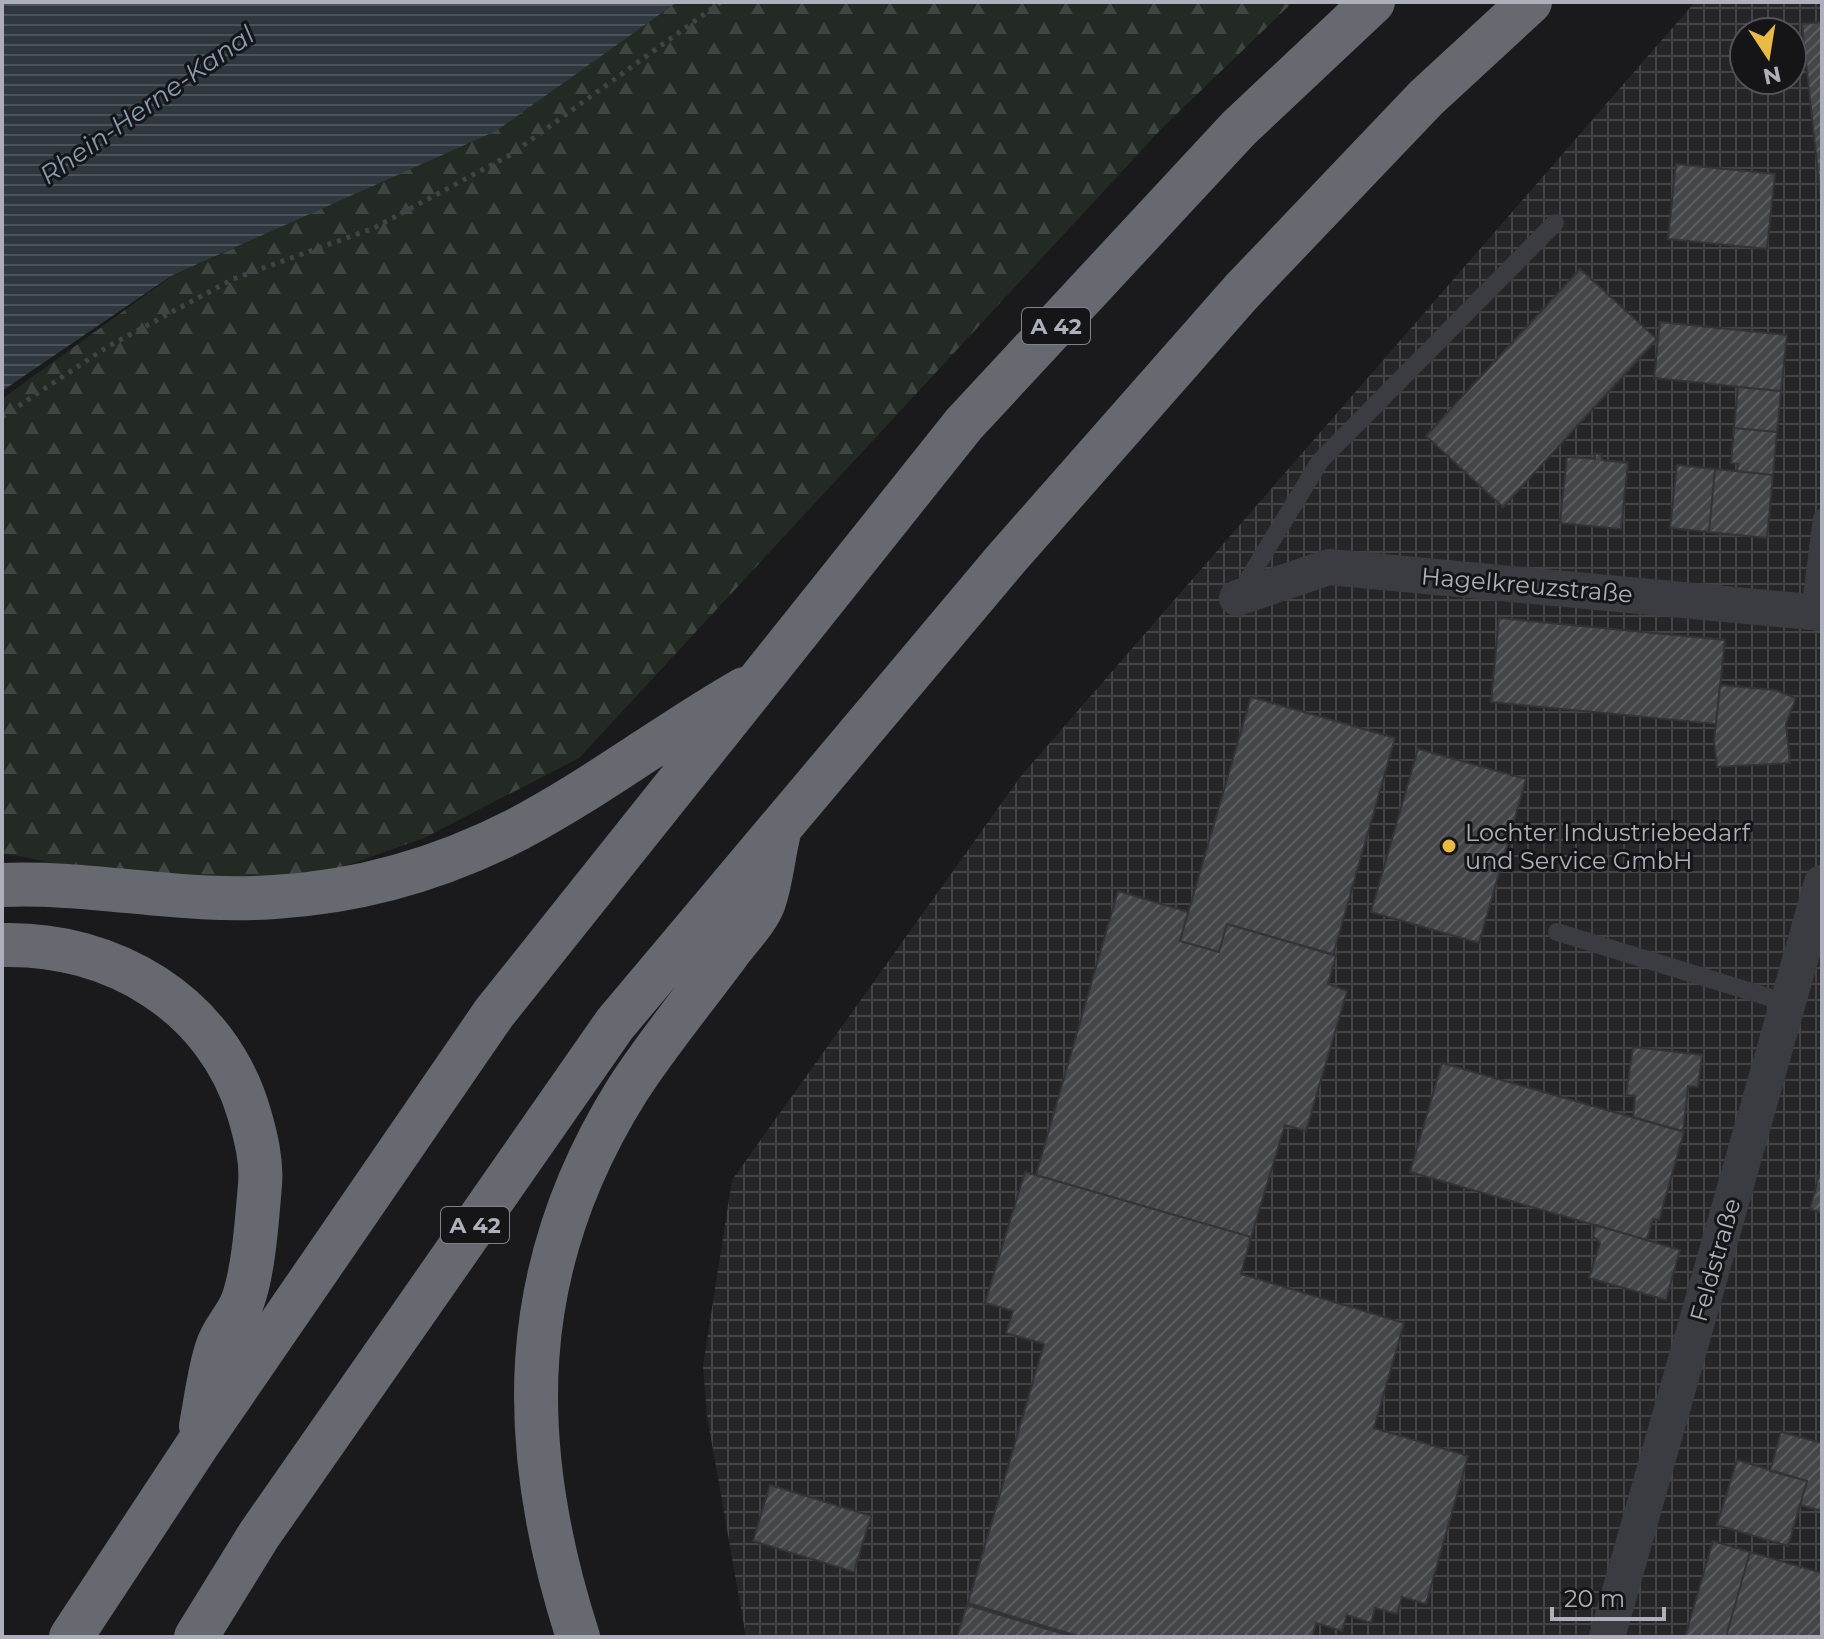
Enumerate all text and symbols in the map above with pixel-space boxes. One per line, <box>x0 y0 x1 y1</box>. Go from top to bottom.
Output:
north arrow <box>1728 16 1808 96</box>
water label: Rhein-Herne-Kanal <box>33 19 261 191</box>
text: N <box>1761 60 1784 90</box>
road number: A 42 <box>1022 308 1090 344</box>
street label: Hagelkreuzstraße <box>1420 561 1634 609</box>
place label: Lochter Industriebedarf und Service GmbH <box>1465 818 1751 875</box>
marker: Lochter Industriebedarf und Service GmbH <box>1440 837 1458 855</box>
street label: Feldstraße <box>1684 1195 1746 1325</box>
road number: A 42 <box>441 1207 509 1243</box>
scale bar <box>1552 1571 1664 1621</box>
text: 20 m <box>1564 1584 1625 1613</box>

